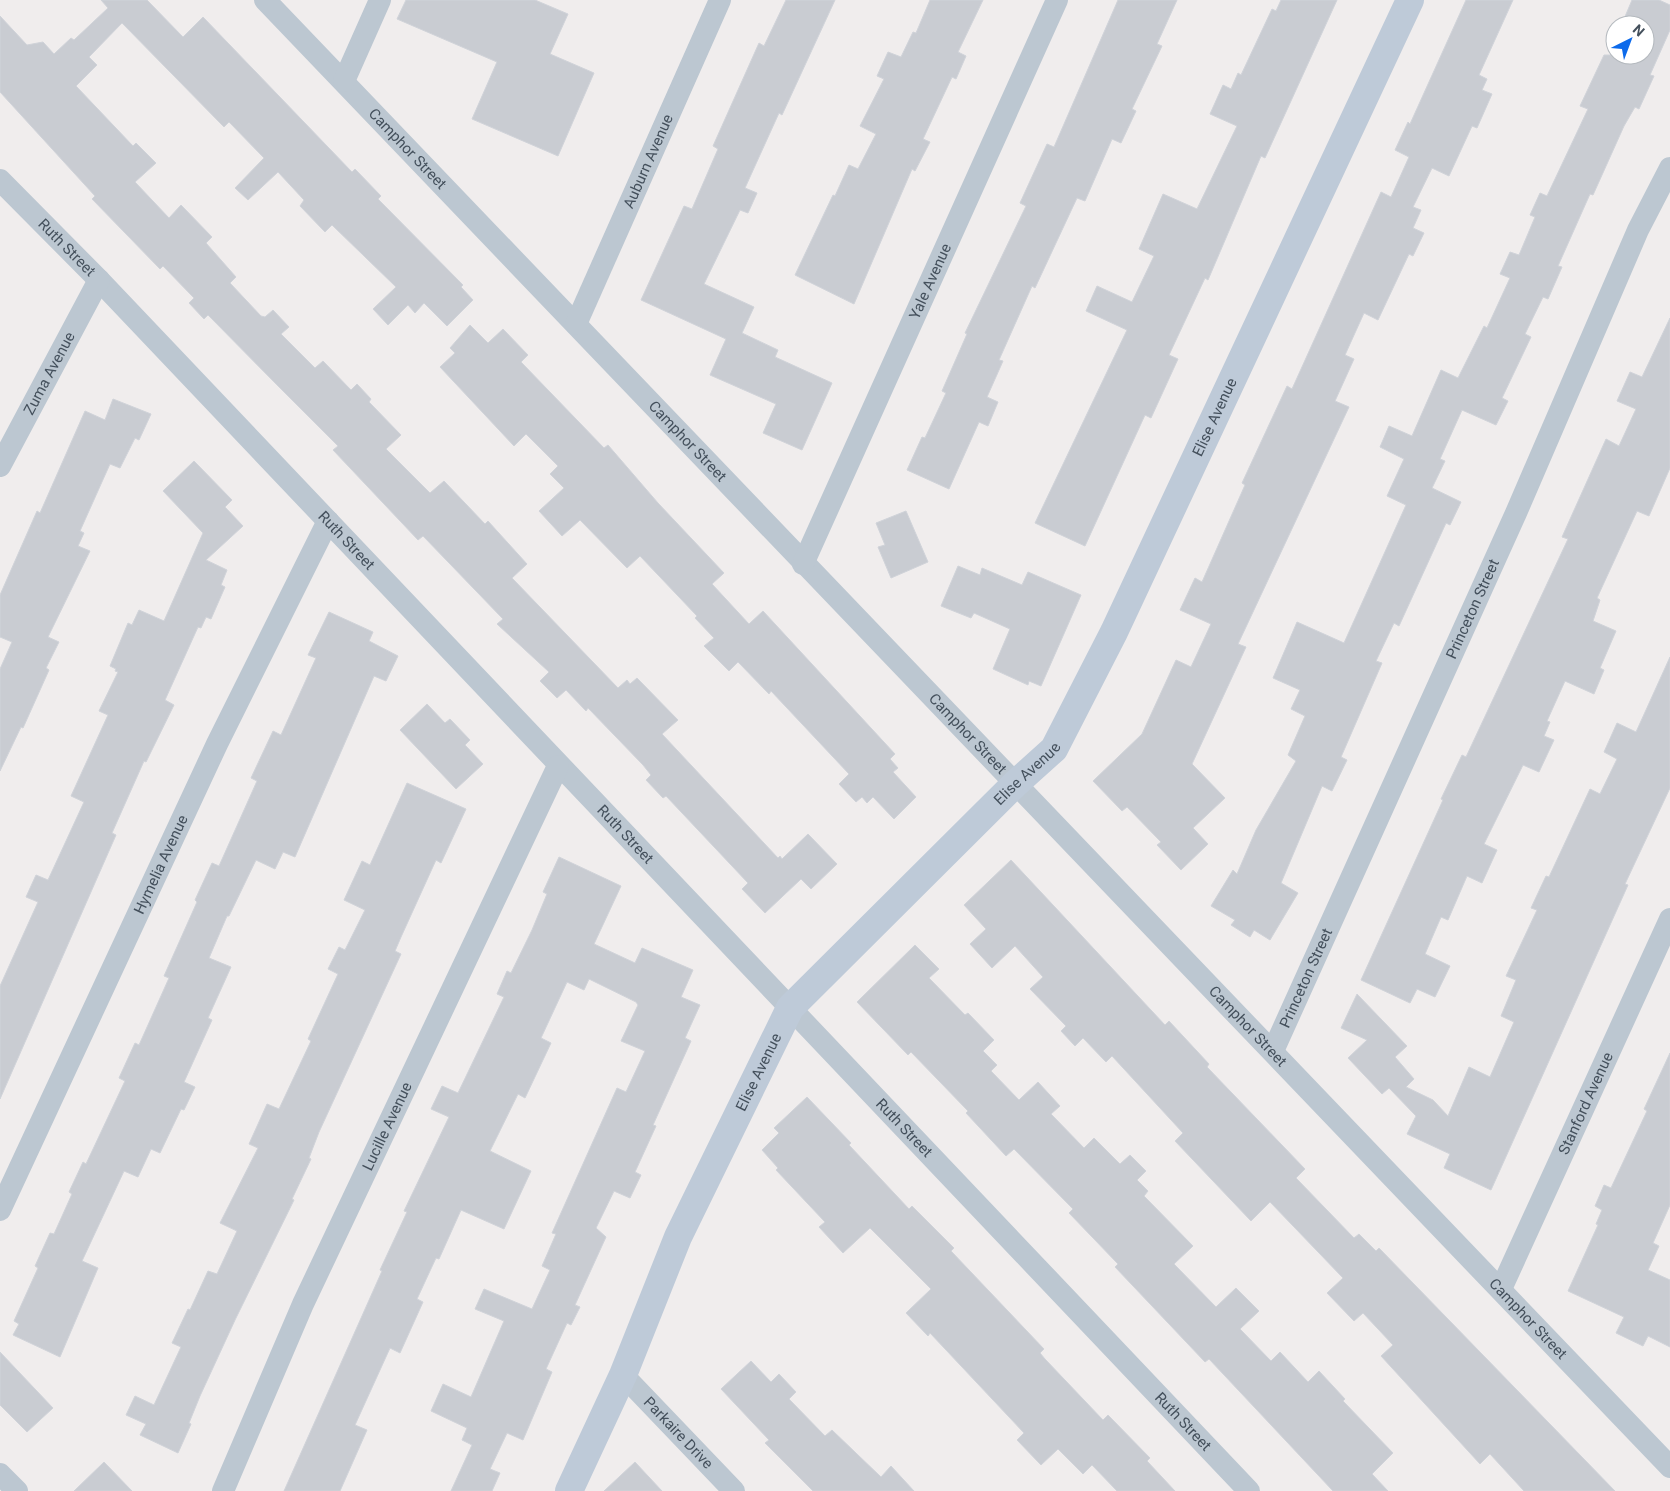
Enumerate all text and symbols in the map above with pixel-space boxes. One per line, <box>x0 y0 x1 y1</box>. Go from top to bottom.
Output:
north arrow <box>1605 15 1655 65</box>
text: N <box>1630 21 1648 40</box>
street label: Camphor Street <box>365 105 450 193</box>
street label: Auburn Avenue <box>620 112 677 211</box>
street label: Ruth Street <box>34 215 99 280</box>
street label: Yale Avenue <box>905 241 955 322</box>
street label: Zuma Avenue <box>20 329 79 418</box>
street label: Elise Avenue <box>1189 375 1241 459</box>
street label: Camphor Street <box>645 397 730 485</box>
street label: Ruth Street <box>314 507 378 574</box>
street label: Princeton Street <box>1442 556 1503 662</box>
street label: Camphor Street <box>925 690 1011 778</box>
street label: Elise Avenue <box>990 740 1065 809</box>
street label: Ruth Street <box>593 801 657 867</box>
street label: Hymelia Avenue <box>130 812 192 917</box>
street label: Princeton Street <box>1276 925 1336 1031</box>
street label: Camphor Street <box>1205 982 1291 1070</box>
street label: Elise Avenue <box>732 1030 785 1114</box>
street label: Stanford Avenue <box>1555 1049 1617 1157</box>
street label: Lucille Avenue <box>359 1079 416 1173</box>
street label: Ruth Street <box>872 1095 936 1161</box>
street label: Camphor Street <box>1485 1275 1571 1363</box>
street label: Ruth Street <box>1151 1389 1215 1455</box>
street label: Parkaire Drive <box>640 1393 717 1472</box>

